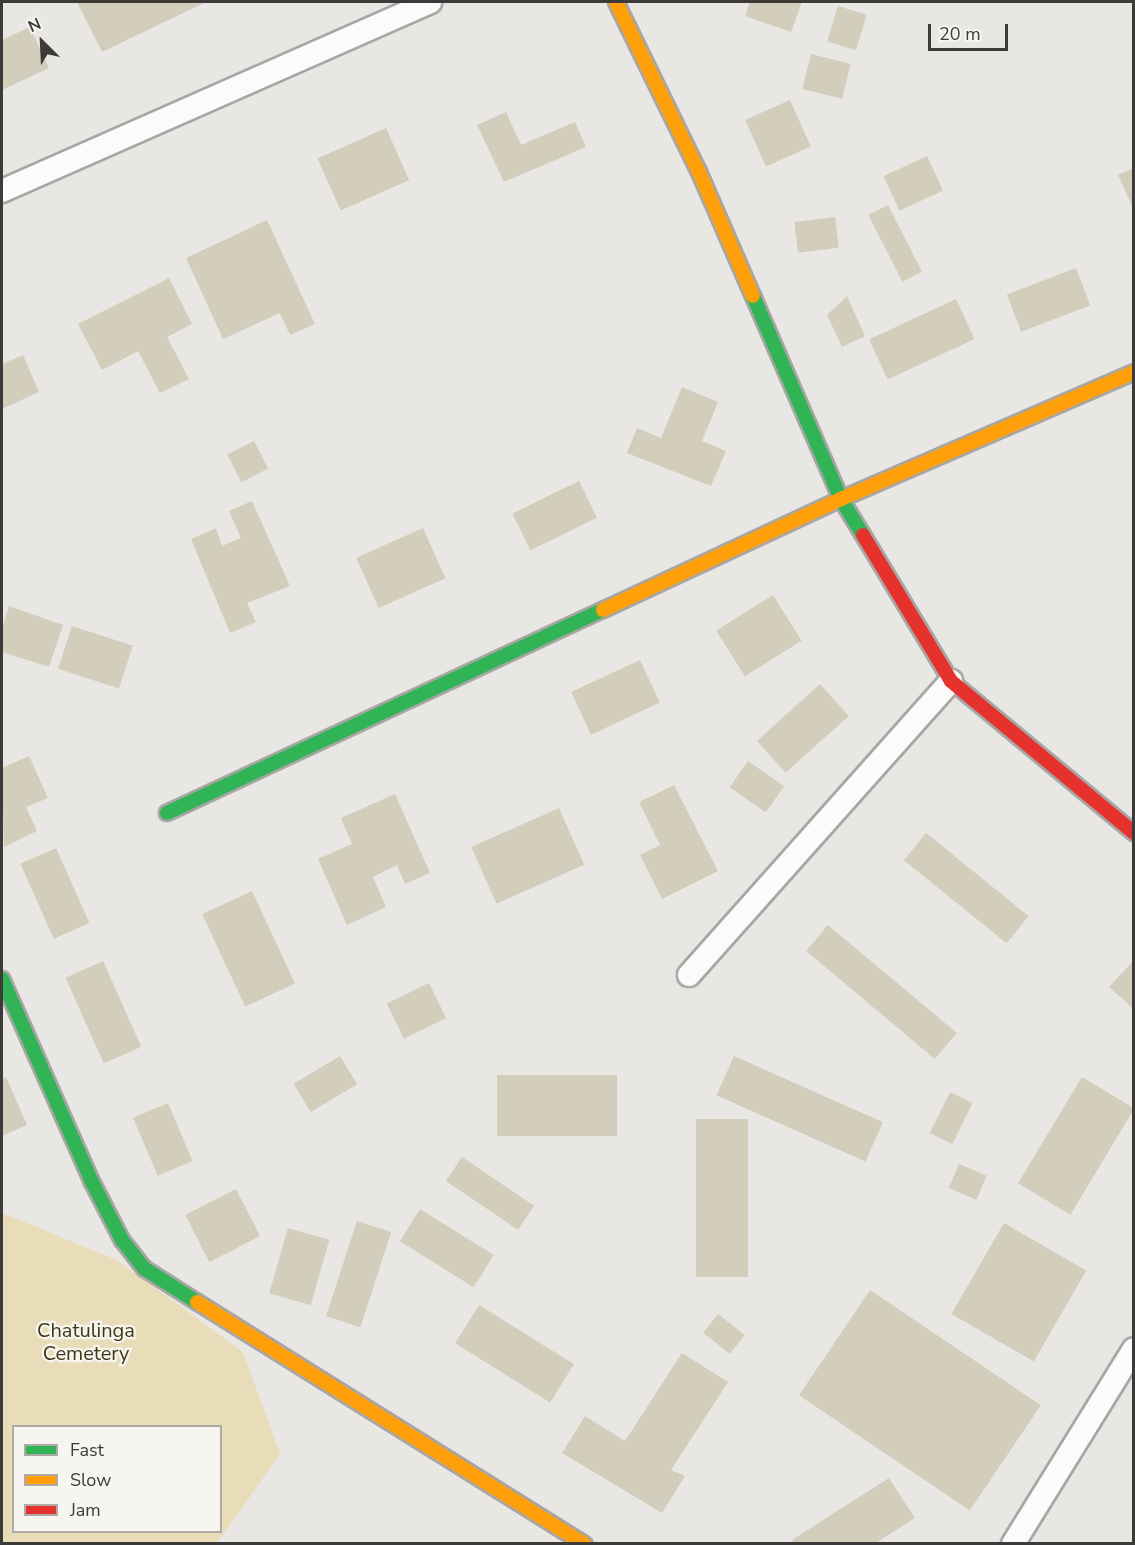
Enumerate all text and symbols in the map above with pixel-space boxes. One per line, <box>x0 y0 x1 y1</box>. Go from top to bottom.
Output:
north arrow <box>12 12 72 72</box>
scale bar <box>931 12 1010 50</box>
text: N <box>25 13 45 38</box>
text: 20 m <box>939 22 981 46</box>
park label: Chatulinga Cemetery <box>37 1318 135 1365</box>
legend <box>12 1425 222 1533</box>
text: Fast <box>70 1438 104 1462</box>
text: Slow <box>70 1468 111 1492</box>
text: Jam <box>70 1498 101 1522</box>

